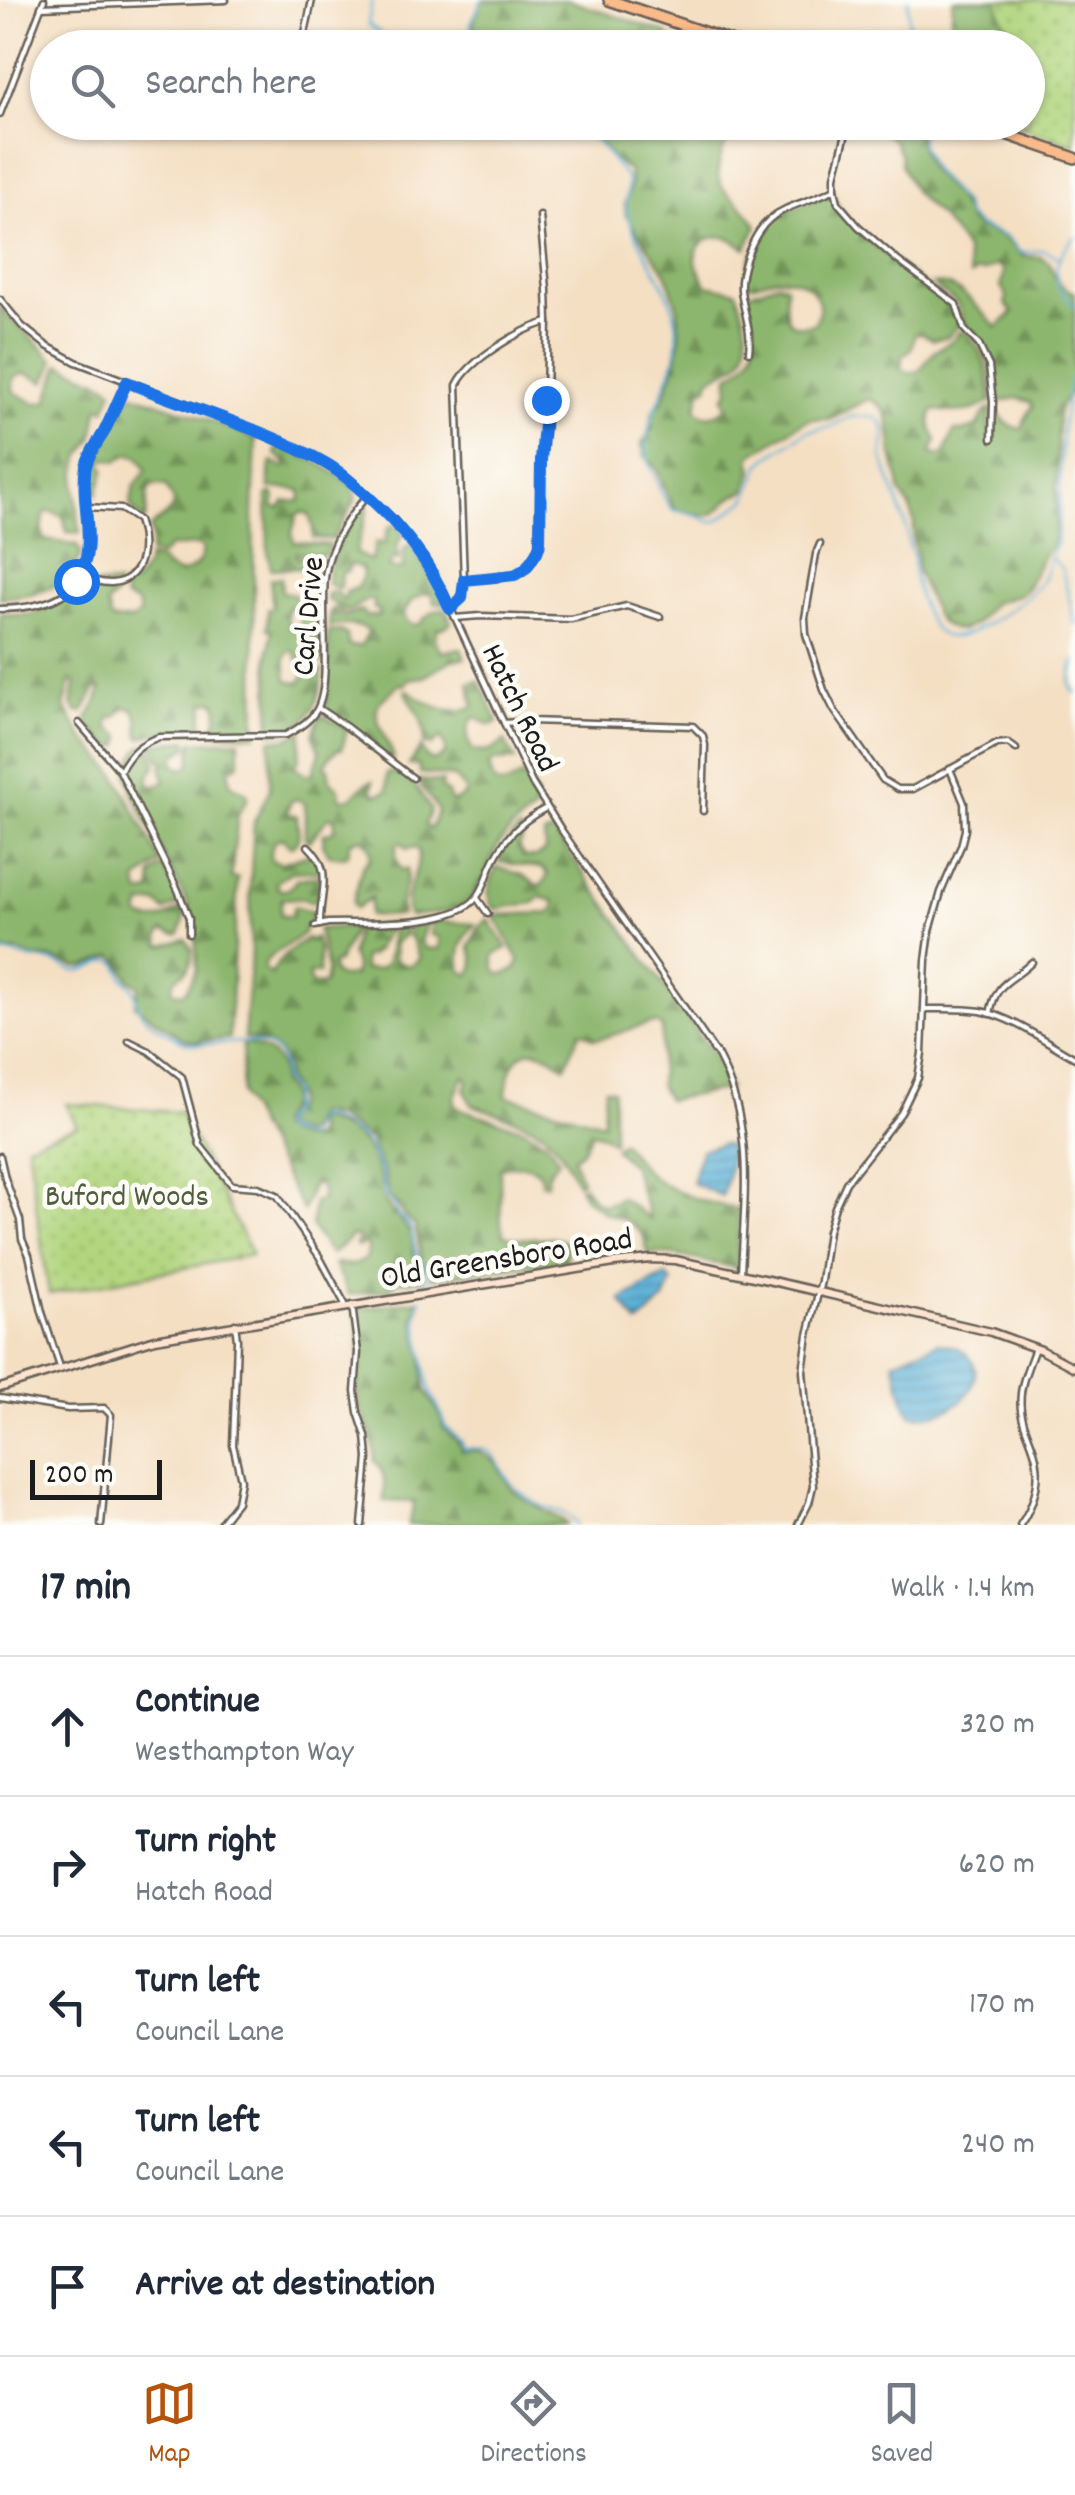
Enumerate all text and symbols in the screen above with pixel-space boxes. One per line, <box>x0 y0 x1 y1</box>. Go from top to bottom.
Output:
search box <box>30 30 1045 140</box>
icon: search <box>65 58 120 113</box>
text: Search here <box>145 58 317 113</box>
route end <box>524 378 570 424</box>
street label: Carl Drive <box>283 555 339 678</box>
route start <box>54 559 100 605</box>
street label: Hatch Road <box>467 637 568 781</box>
park label: Buford Woods <box>45 1176 209 1222</box>
street label: Old Greensboro Road <box>378 1218 636 1304</box>
scale bar <box>30 1455 162 1500</box>
text: 200 m <box>45 1457 113 1497</box>
text: 17 min <box>40 1560 131 1620</box>
text: Walk · 1.4 km <box>891 1567 1035 1613</box>
text: Continue <box>135 1676 260 1731</box>
icon: ahead <box>40 1699 95 1754</box>
text: 320 m <box>960 1703 1035 1749</box>
text: Westhampton Way <box>135 1731 354 1777</box>
text: Turn right <box>135 1816 276 1871</box>
icon: right <box>40 1839 95 1894</box>
text: 620 m <box>959 1843 1035 1889</box>
text: Hatch Road <box>135 1871 273 1917</box>
text: Turn left <box>135 1956 260 2011</box>
icon: left <box>40 1979 95 2034</box>
text: 170 m <box>969 1983 1035 2029</box>
text: Council Lane <box>135 2011 284 2057</box>
text: Turn left <box>135 2096 260 2151</box>
icon: left <box>40 2119 95 2174</box>
text: 240 m <box>961 2123 1035 2169</box>
text: Council Lane <box>135 2151 284 2197</box>
icon: arrive <box>40 2259 95 2314</box>
text: Arrive at destination <box>135 2259 435 2314</box>
tab: Map <box>142 2376 197 2476</box>
tab: Directions <box>481 2376 587 2476</box>
tab: Saved <box>871 2376 933 2476</box>

